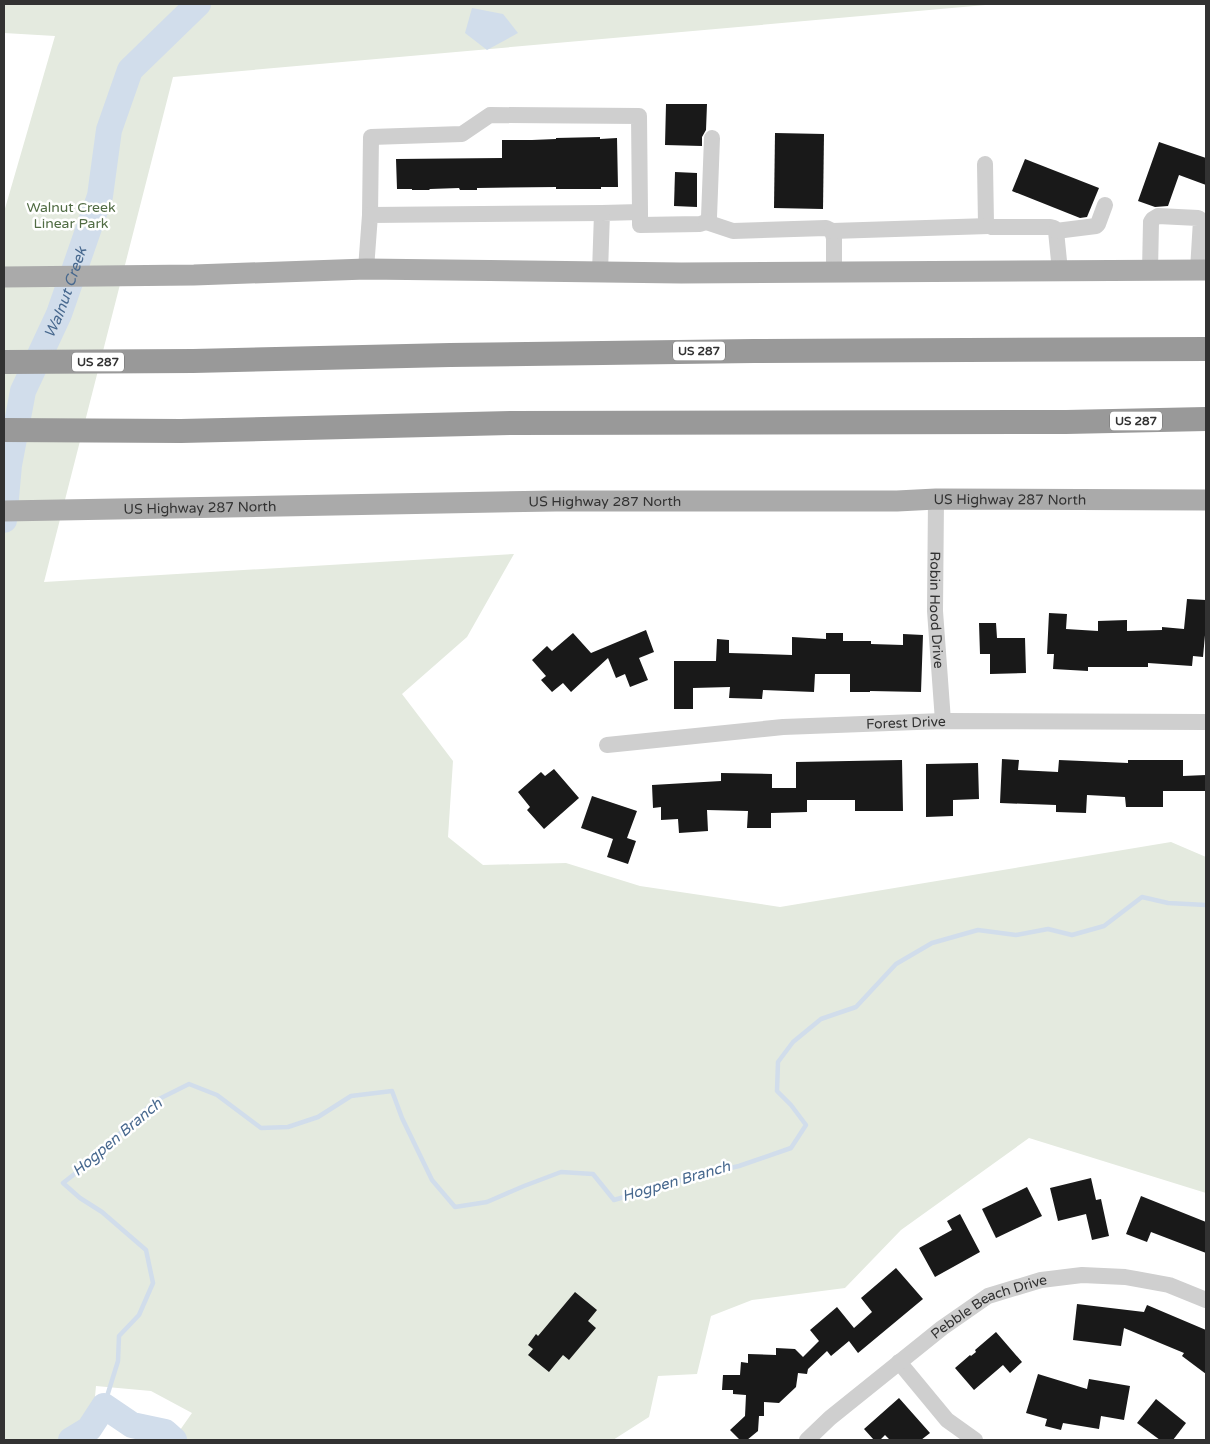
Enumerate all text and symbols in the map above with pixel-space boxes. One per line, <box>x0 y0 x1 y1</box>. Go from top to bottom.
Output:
park label: Walnut Creek Linear Park <box>26 199 116 232</box>
water label: Walnut Creek <box>40 243 91 341</box>
road number: US 287 <box>673 342 725 361</box>
road number: US 287 <box>72 352 124 372</box>
road number: US 287 <box>1110 412 1162 431</box>
street label: US Highway 287 North <box>933 490 1086 508</box>
street label: US Highway 287 North <box>528 493 681 510</box>
street label: US Highway 287 North <box>123 498 277 517</box>
street label: Robin Hood Drive <box>926 551 948 669</box>
street label: Forest Drive <box>866 712 946 732</box>
water label: Hogpen Branch <box>69 1094 166 1180</box>
water label: Hogpen Branch <box>620 1157 733 1205</box>
street label: Pebble Beach Drive <box>927 1271 1048 1342</box>

